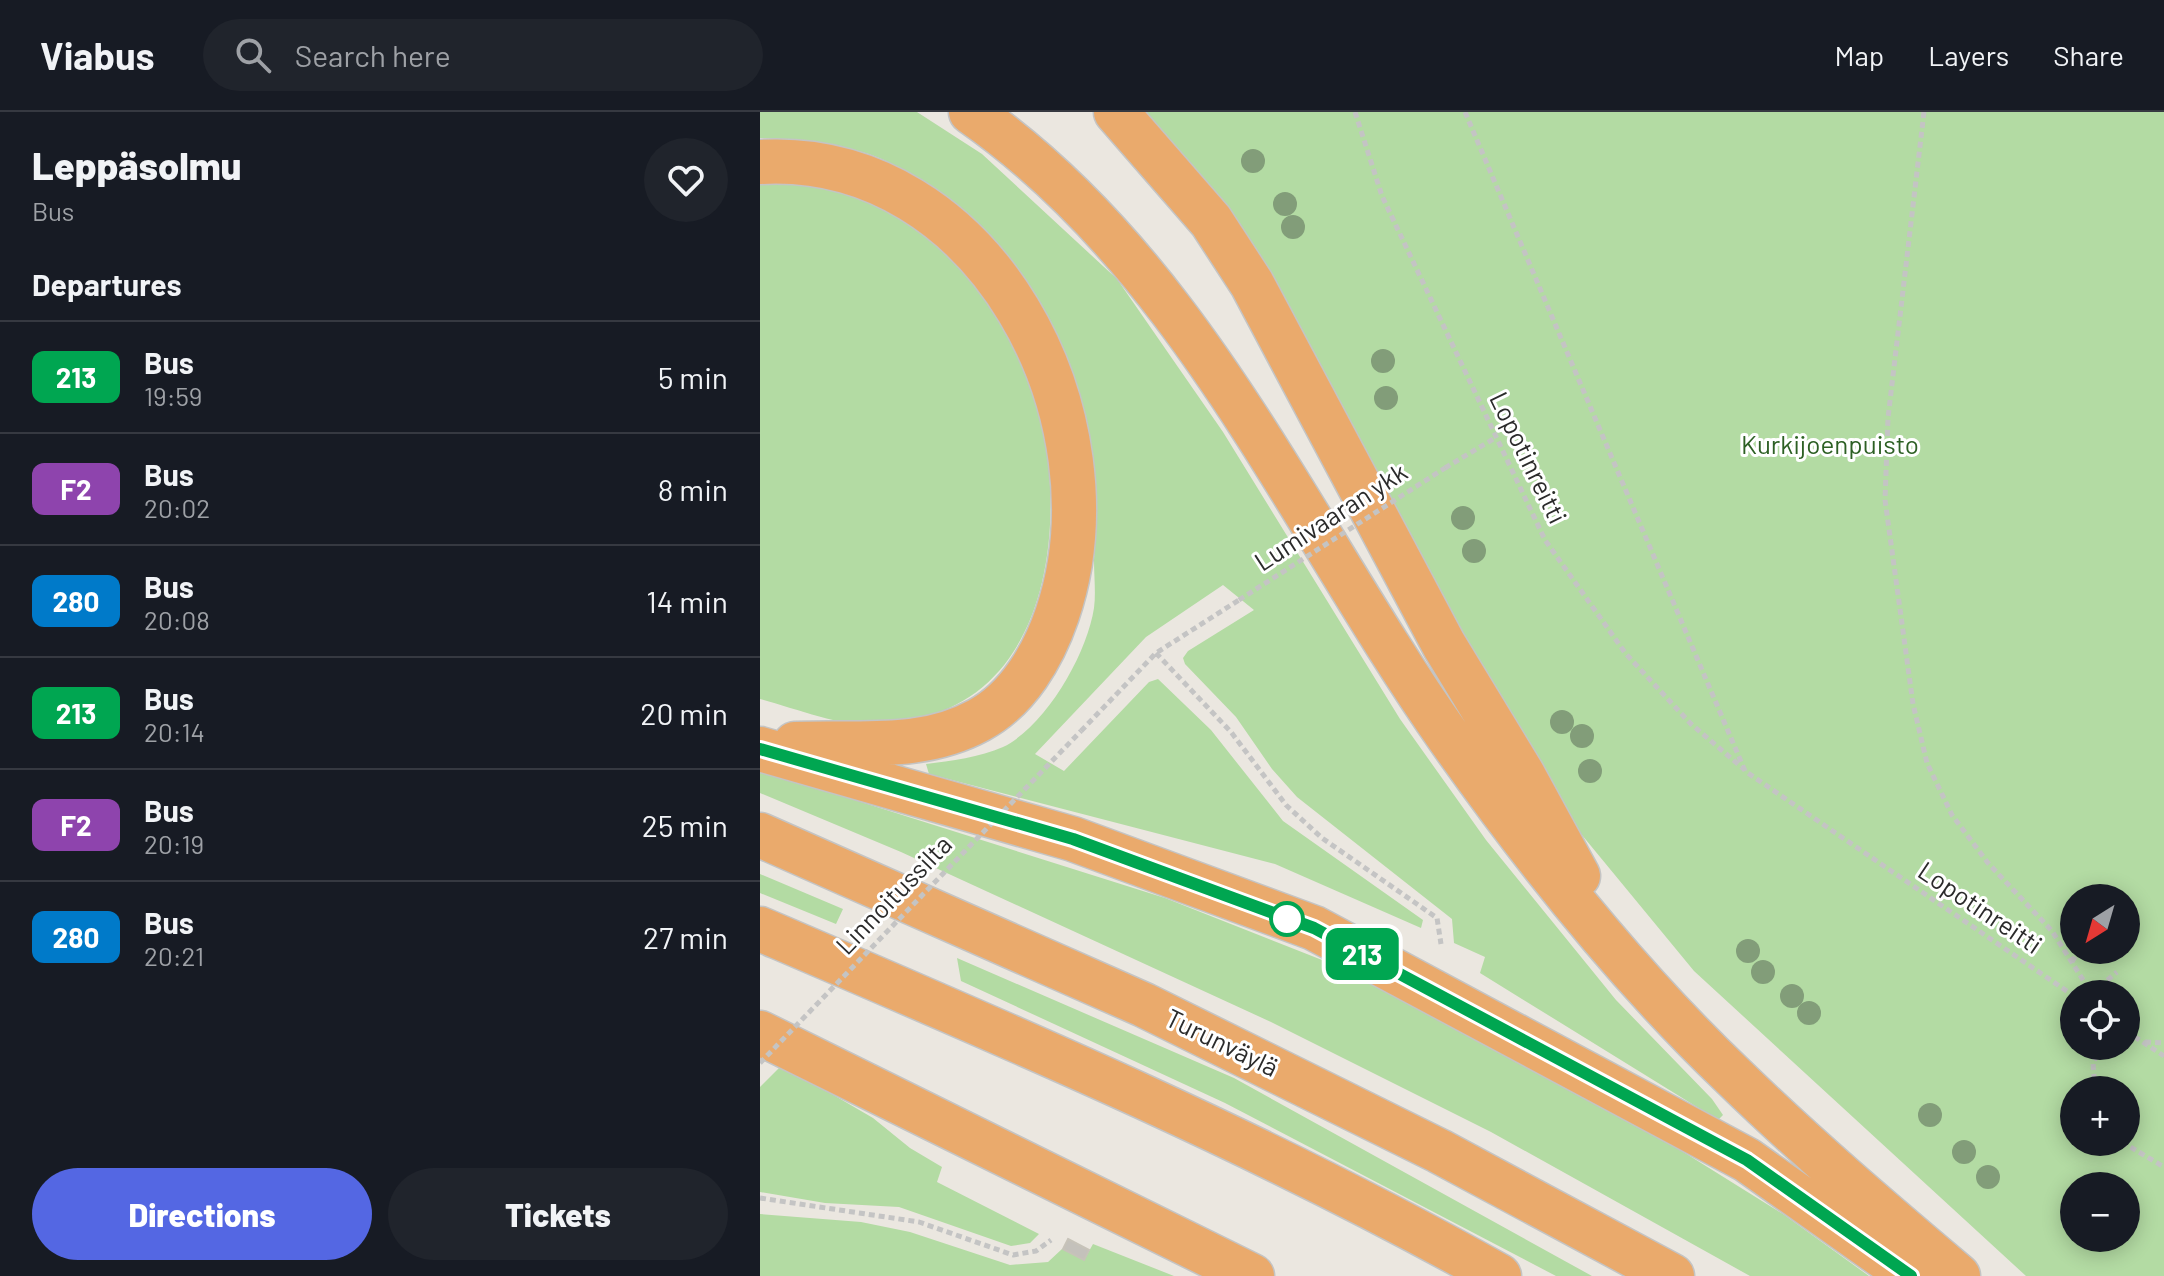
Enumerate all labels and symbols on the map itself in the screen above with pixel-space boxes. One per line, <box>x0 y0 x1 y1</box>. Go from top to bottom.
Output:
street label: Lopotinreitti <box>1484 386 1575 528</box>
park label: Kurkijoenpuisto <box>1741 428 1919 459</box>
street label: Lumivaaran ykk <box>1248 455 1412 577</box>
street label: Linnoitussilta <box>828 828 957 960</box>
street label: Lopotinreitti <box>1913 854 2049 959</box>
north arrow <box>2060 884 2140 964</box>
unlabelled marker <box>1270 902 1304 936</box>
line badge: 213 <box>1316 928 1408 980</box>
street label: Turunväylä <box>1161 1001 1284 1082</box>

